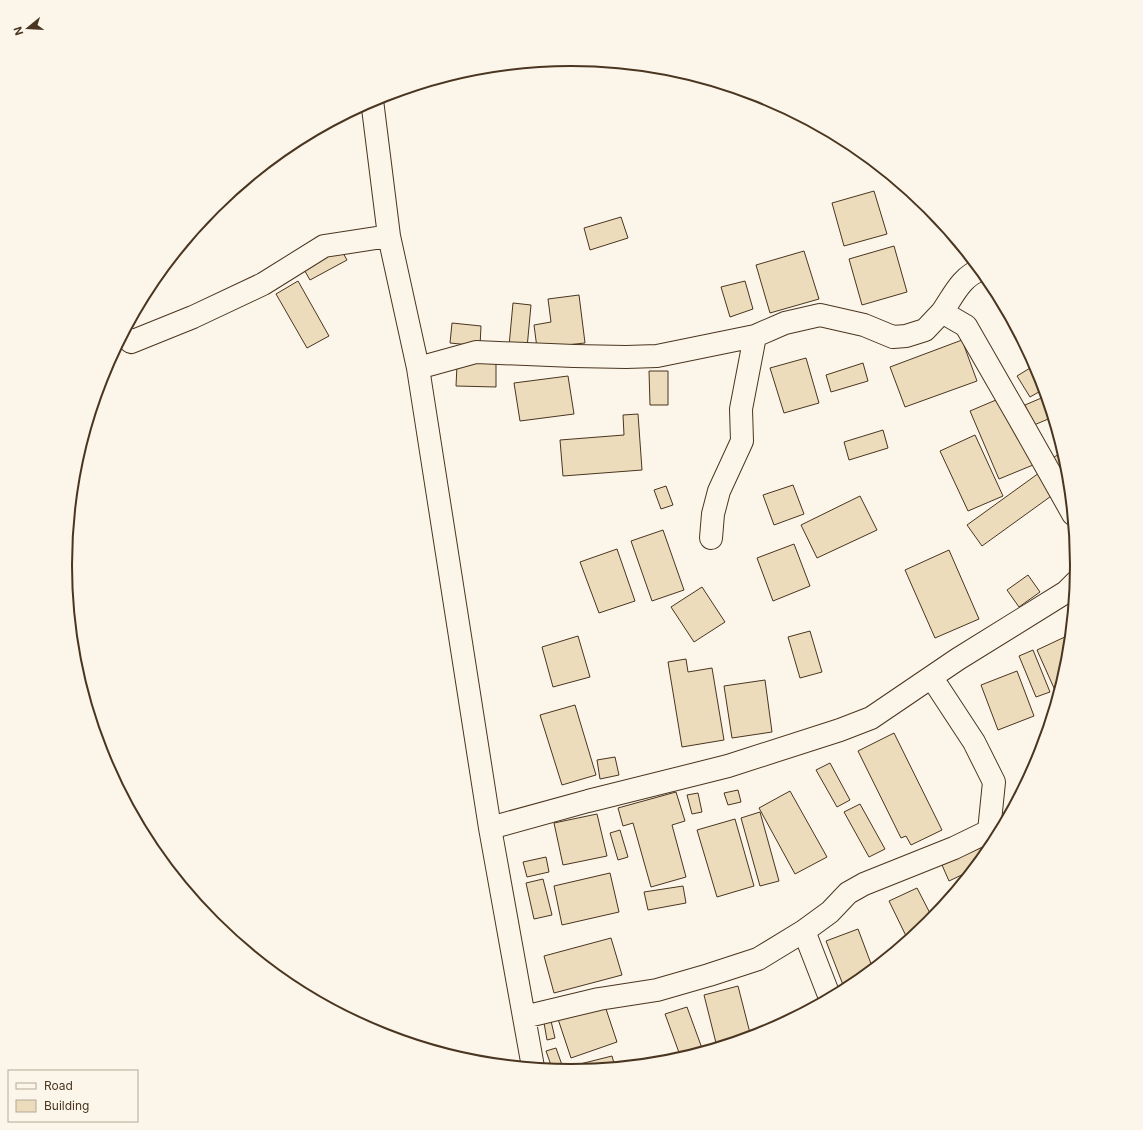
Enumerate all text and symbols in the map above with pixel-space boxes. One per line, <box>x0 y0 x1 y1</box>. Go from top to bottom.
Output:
north arrow <box>8 8 48 48</box>
text: N <box>11 25 26 37</box>
legend <box>8 1070 138 1122</box>
text: Road <box>44 1078 73 1093</box>
text: Building <box>44 1098 89 1113</box>

